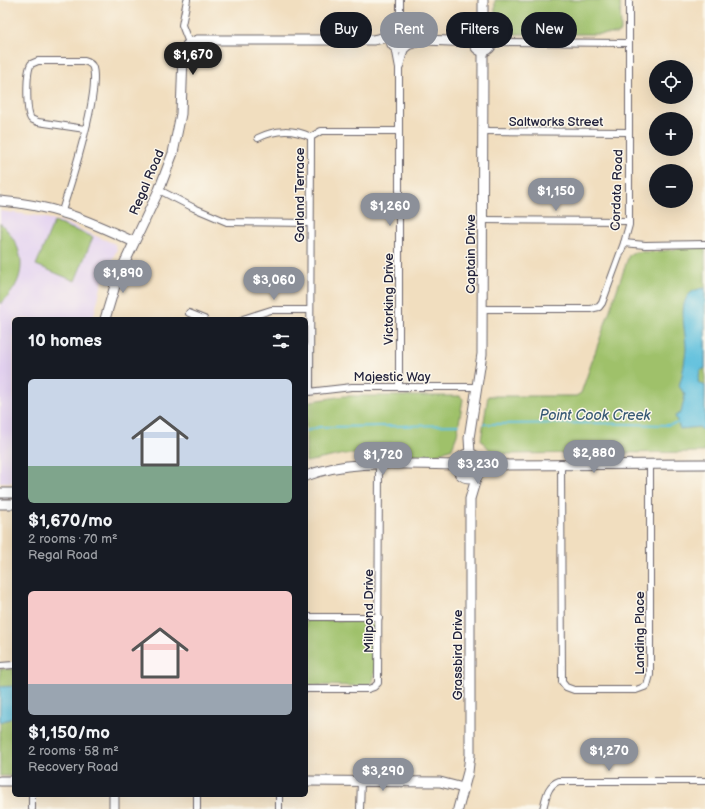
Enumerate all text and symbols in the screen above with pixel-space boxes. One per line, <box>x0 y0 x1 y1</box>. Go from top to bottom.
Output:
chip: Buy <box>320 12 372 48</box>
chip: Rent <box>380 12 438 48</box>
chip: Filters <box>446 12 513 48</box>
chip: New <box>521 12 577 48</box>
pin: $1,670 <box>160 42 226 76</box>
text: $1,670 <box>173 47 213 63</box>
map controls <box>649 60 693 208</box>
button: locate <box>649 60 693 104</box>
button: + <box>649 112 693 156</box>
street label: Saltworks Street <box>509 114 603 130</box>
street label: Regal Road <box>126 147 168 218</box>
street label: Garland Terrace <box>292 147 308 243</box>
street label: Cordata Road <box>608 149 626 231</box>
button: − <box>649 164 693 208</box>
pin: $1,150 <box>523 178 589 212</box>
text: $1,150 <box>537 183 575 199</box>
pin: $1,260 <box>357 193 423 227</box>
text: $1,260 <box>370 198 410 214</box>
street label: Captain Drive <box>463 214 479 294</box>
street label: Victorking Drive <box>381 253 397 345</box>
pin: $1,890 <box>90 260 156 294</box>
text: $1,890 <box>103 265 143 281</box>
pin: $3,060 <box>241 267 307 301</box>
text: $3,060 <box>252 272 296 288</box>
icon: filters <box>270 330 292 352</box>
text: 10 homes <box>28 331 102 351</box>
street label: Majestic Way <box>353 369 431 385</box>
icon: home <box>124 405 196 477</box>
water label: Point Cook Creek <box>539 407 652 424</box>
pin: $2,880 <box>561 440 627 474</box>
pin: $1,720 <box>350 442 416 476</box>
text: $2,880 <box>573 445 615 461</box>
text: $1,720 <box>363 447 403 463</box>
pin: $3,230 <box>445 451 511 485</box>
text: $3,230 <box>457 456 499 472</box>
text: $1,670/mo <box>28 511 113 531</box>
text: 2 rooms · 70 m² <box>28 531 118 547</box>
text: Regal Road <box>28 547 98 563</box>
street label: Millpond Drive <box>361 569 377 653</box>
street label: Landing Place <box>632 591 648 675</box>
street label: Grassbird Drive <box>450 609 466 700</box>
icon: home <box>124 617 196 689</box>
text: $1,150/mo <box>28 723 110 743</box>
pin: $1,270 <box>576 738 642 772</box>
text: 2 rooms · 58 m² <box>28 743 119 759</box>
text: $1,270 <box>589 743 629 759</box>
pin: $3,290 <box>350 758 416 792</box>
text: Recovery Road <box>28 759 118 775</box>
text: $3,290 <box>362 763 404 779</box>

